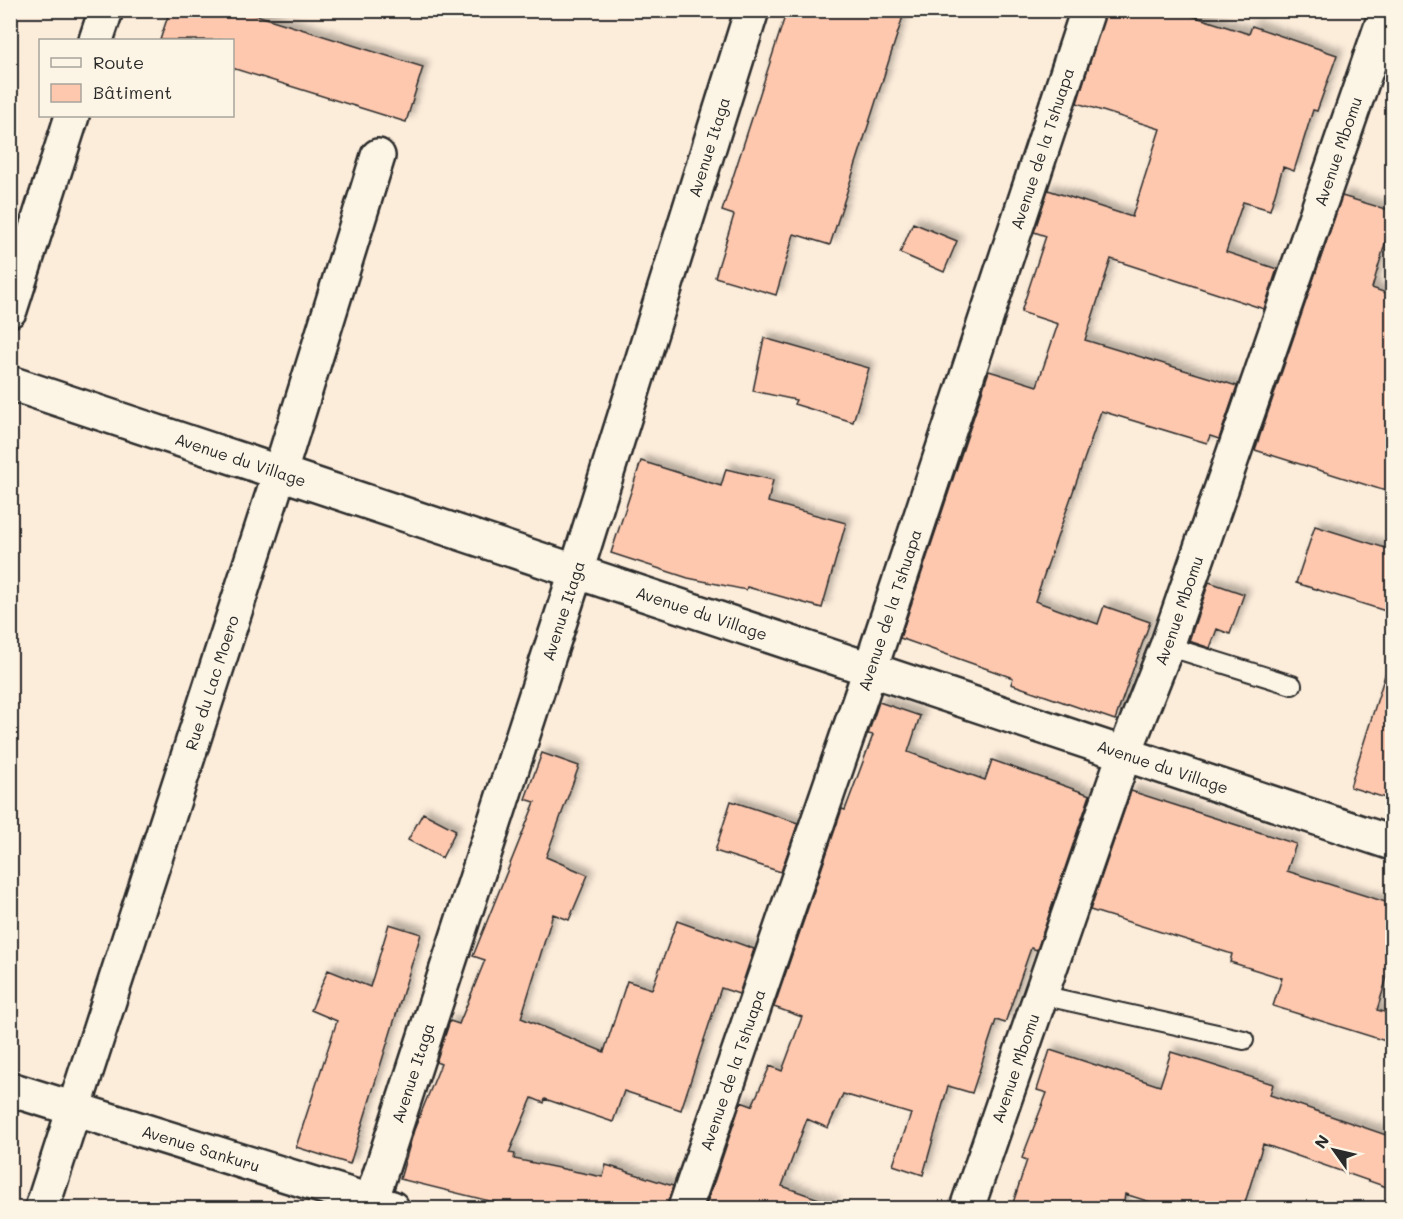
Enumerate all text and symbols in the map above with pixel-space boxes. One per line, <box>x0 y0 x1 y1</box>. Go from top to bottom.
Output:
legend <box>39 39 234 117</box>
text: Route <box>93 50 144 74</box>
street label: Avenue de la Tshuapa <box>1005 65 1078 232</box>
text: Bâtiment <box>93 80 172 104</box>
street label: Avenue Itaga <box>683 94 734 200</box>
street label: Avenue Mbomu <box>1309 94 1366 209</box>
street label: Avenue du Village <box>172 428 309 491</box>
street label: Avenue de la Tshuapa <box>853 526 926 694</box>
street label: Avenue Mbomu <box>1149 553 1207 668</box>
street label: Avenue Itaga <box>537 558 589 663</box>
street label: Avenue du Village <box>634 581 770 644</box>
street label: Rue du Lac Moero <box>180 612 243 753</box>
street label: Avenue du Village <box>1095 735 1231 798</box>
street label: Avenue de la Tshuapa <box>695 986 769 1153</box>
street label: Avenue Mbomu <box>986 1010 1044 1126</box>
street label: Avenue Itaga <box>386 1020 439 1125</box>
street label: Avenue Sankuru <box>140 1120 263 1176</box>
north arrow <box>1304 1120 1364 1180</box>
text: N <box>1309 1130 1333 1152</box>

